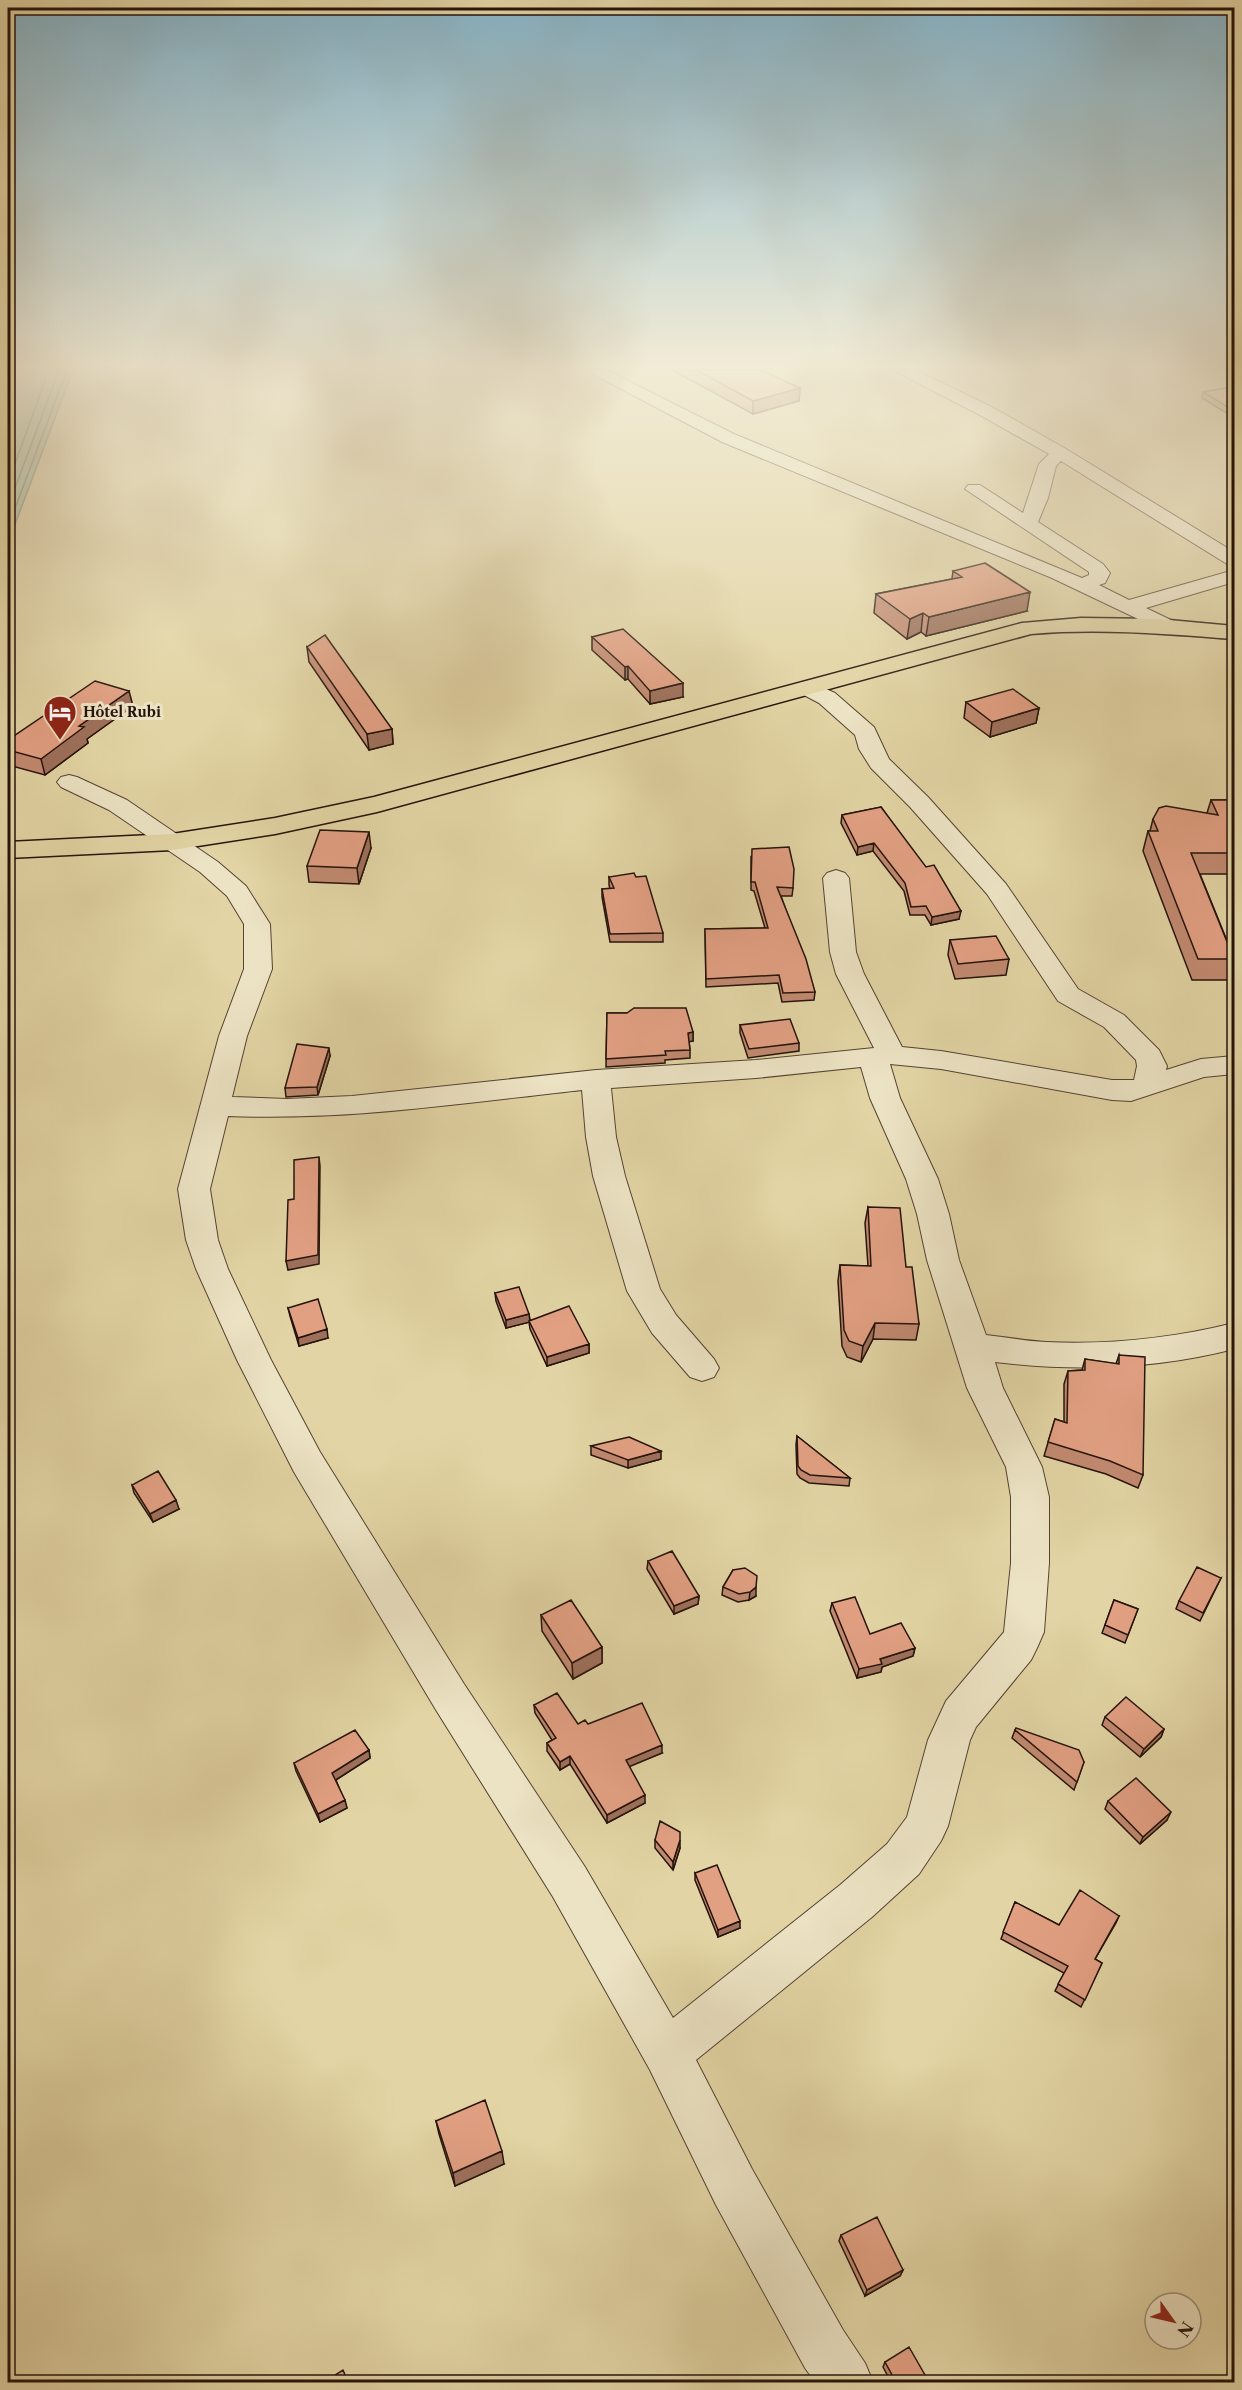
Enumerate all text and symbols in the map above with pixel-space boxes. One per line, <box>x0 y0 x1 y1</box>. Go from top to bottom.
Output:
hotel icon: Hôtel Rubi <box>42 694 78 741</box>
place label: Hôtel Rubi <box>83 703 161 721</box>
north arrow <box>1143 2291 1203 2351</box>
text: N <box>1173 2318 1198 2341</box>

